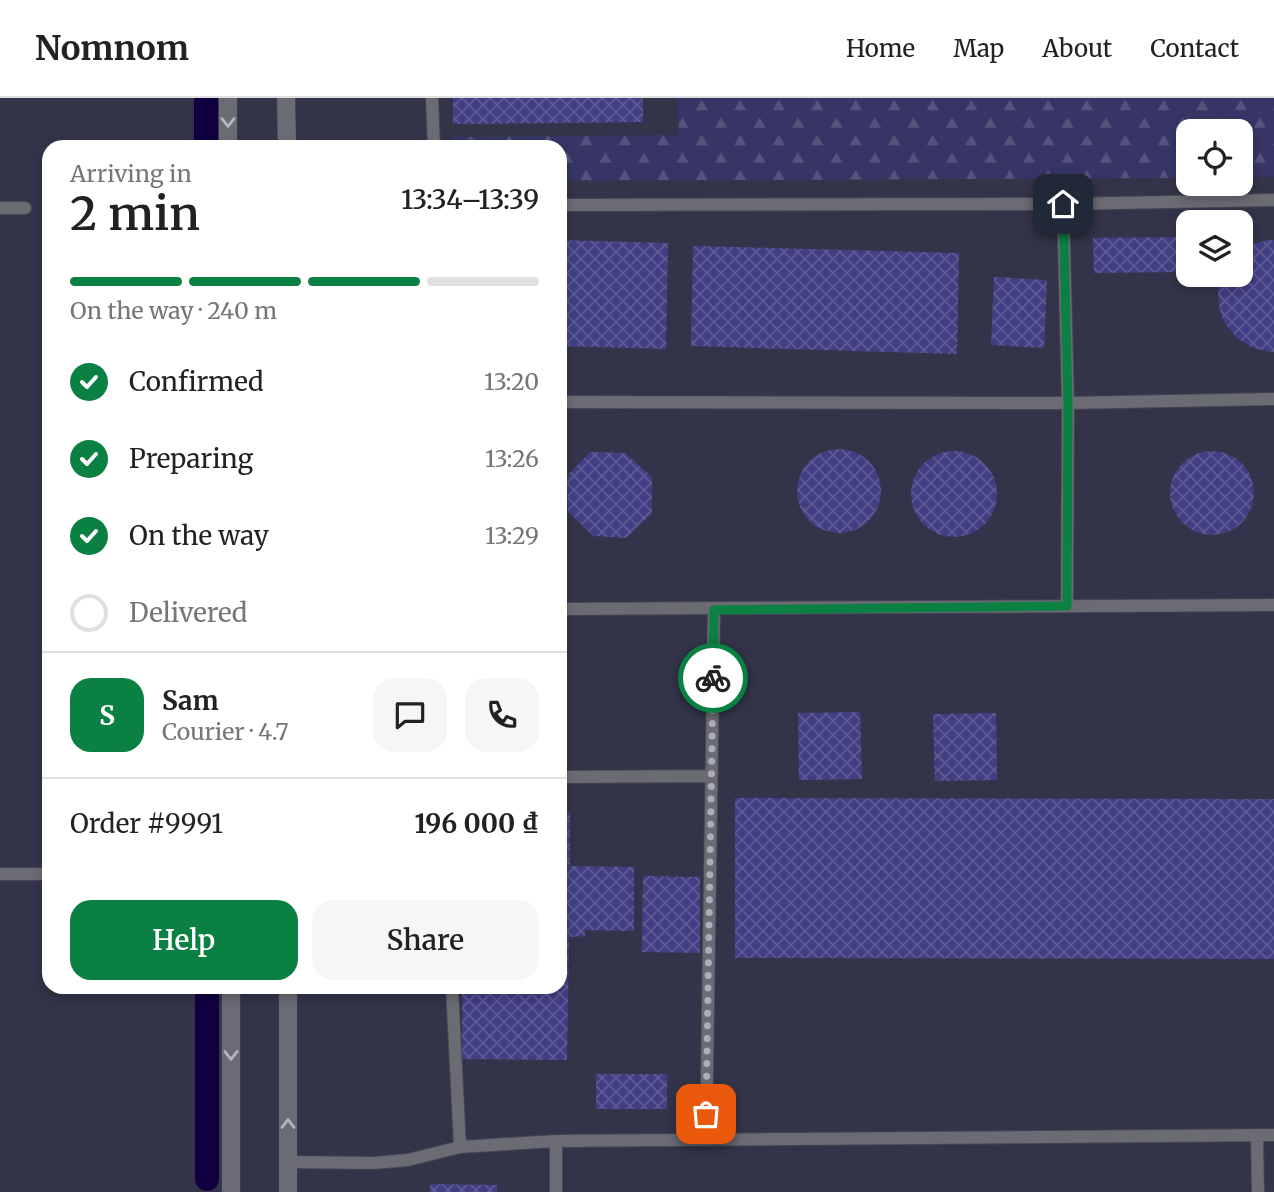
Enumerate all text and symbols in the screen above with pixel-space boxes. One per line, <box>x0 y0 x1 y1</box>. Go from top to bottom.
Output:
text: Nomnom <box>35 28 189 69</box>
text: Home <box>846 33 915 64</box>
text: Map <box>953 33 1004 64</box>
text: About <box>1042 33 1112 64</box>
text: Contact <box>1150 33 1239 64</box>
one-way arrow <box>220 118 236 128</box>
map controls <box>1176 119 1253 287</box>
button: locate <box>1176 119 1253 196</box>
text: Arriving in <box>70 159 192 188</box>
pin <box>1033 174 1093 234</box>
text: 13:34–13:39 <box>401 183 539 216</box>
text: 2 min <box>70 185 200 243</box>
icon: home <box>1044 185 1082 223</box>
button: layers <box>1176 210 1253 287</box>
text: On the way · 240 m <box>70 296 277 325</box>
icon: check <box>70 363 108 401</box>
text: Confirmed <box>129 365 264 398</box>
text: 13:20 <box>484 367 539 396</box>
icon: check <box>70 440 108 478</box>
text: Preparing <box>129 442 253 475</box>
text: 13:26 <box>485 444 539 473</box>
icon: check <box>70 517 108 555</box>
text: On the way <box>129 519 269 552</box>
text: 13:29 <box>485 521 539 550</box>
text: Delivered <box>129 596 248 629</box>
courier <box>678 643 748 713</box>
icon: bike <box>694 659 732 697</box>
button: chat <box>373 678 447 752</box>
button: phone <box>465 678 539 752</box>
text: Sam <box>162 684 219 717</box>
text: S <box>99 699 115 732</box>
text: Courier · 4.7 <box>162 717 289 746</box>
text: Order #9991 <box>70 807 223 840</box>
text: 196 000 ₫ <box>415 807 539 840</box>
button: Help <box>70 900 298 980</box>
button: Share <box>312 900 539 980</box>
one-way arrow <box>223 1050 239 1061</box>
pin <box>676 1084 736 1144</box>
icon: bag <box>687 1095 725 1133</box>
one-way arrow <box>280 1118 296 1129</box>

